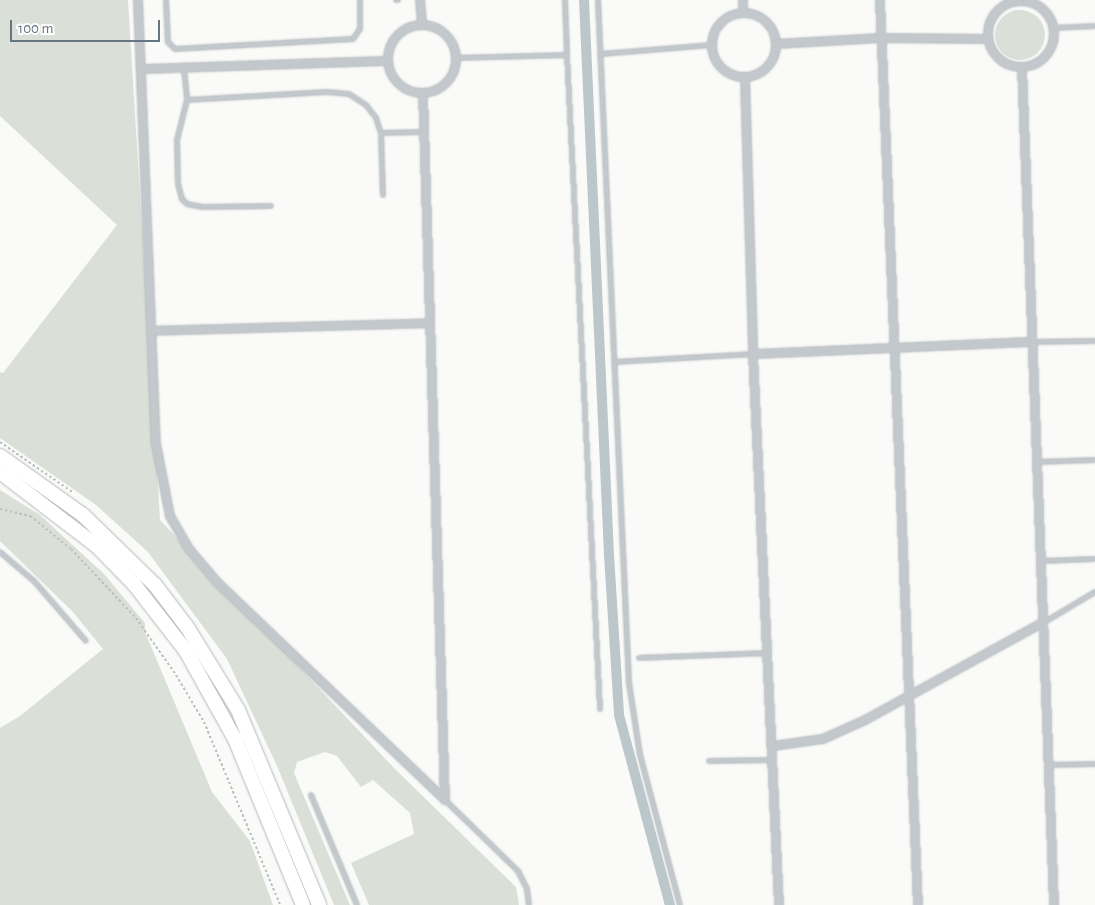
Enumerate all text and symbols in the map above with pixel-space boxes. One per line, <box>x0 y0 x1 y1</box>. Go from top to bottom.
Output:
scale bar <box>12 10 162 42</box>
text: 100 m <box>18 21 53 36</box>

